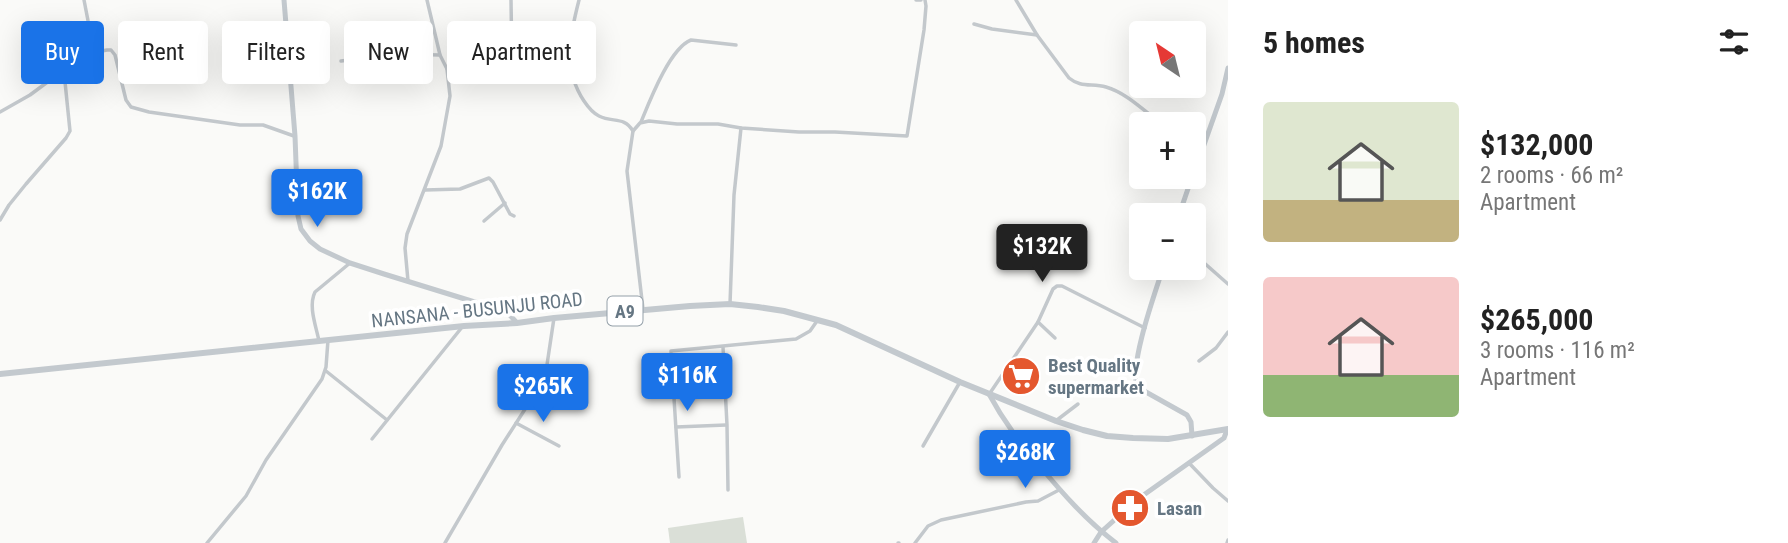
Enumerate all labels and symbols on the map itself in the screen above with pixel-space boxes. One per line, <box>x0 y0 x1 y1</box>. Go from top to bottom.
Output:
north arrow <box>1129 21 1206 98</box>
pin: $162K <box>268 170 366 229</box>
pin: $132K <box>993 224 1091 284</box>
street label: NANSANA - BUSUNJU ROAD <box>370 287 584 333</box>
road number: A9 <box>608 296 642 326</box>
pin: $116K <box>638 354 736 413</box>
place label: Best Quality supermarket <box>1048 354 1144 399</box>
supermarket icon: Best Quality supermarket <box>1000 355 1042 397</box>
pin: $265K <box>494 364 592 424</box>
pin: $268K <box>976 430 1074 490</box>
pharmacy icon: Lasan <box>1109 487 1151 529</box>
place label: Lasan <box>1157 497 1202 520</box>

